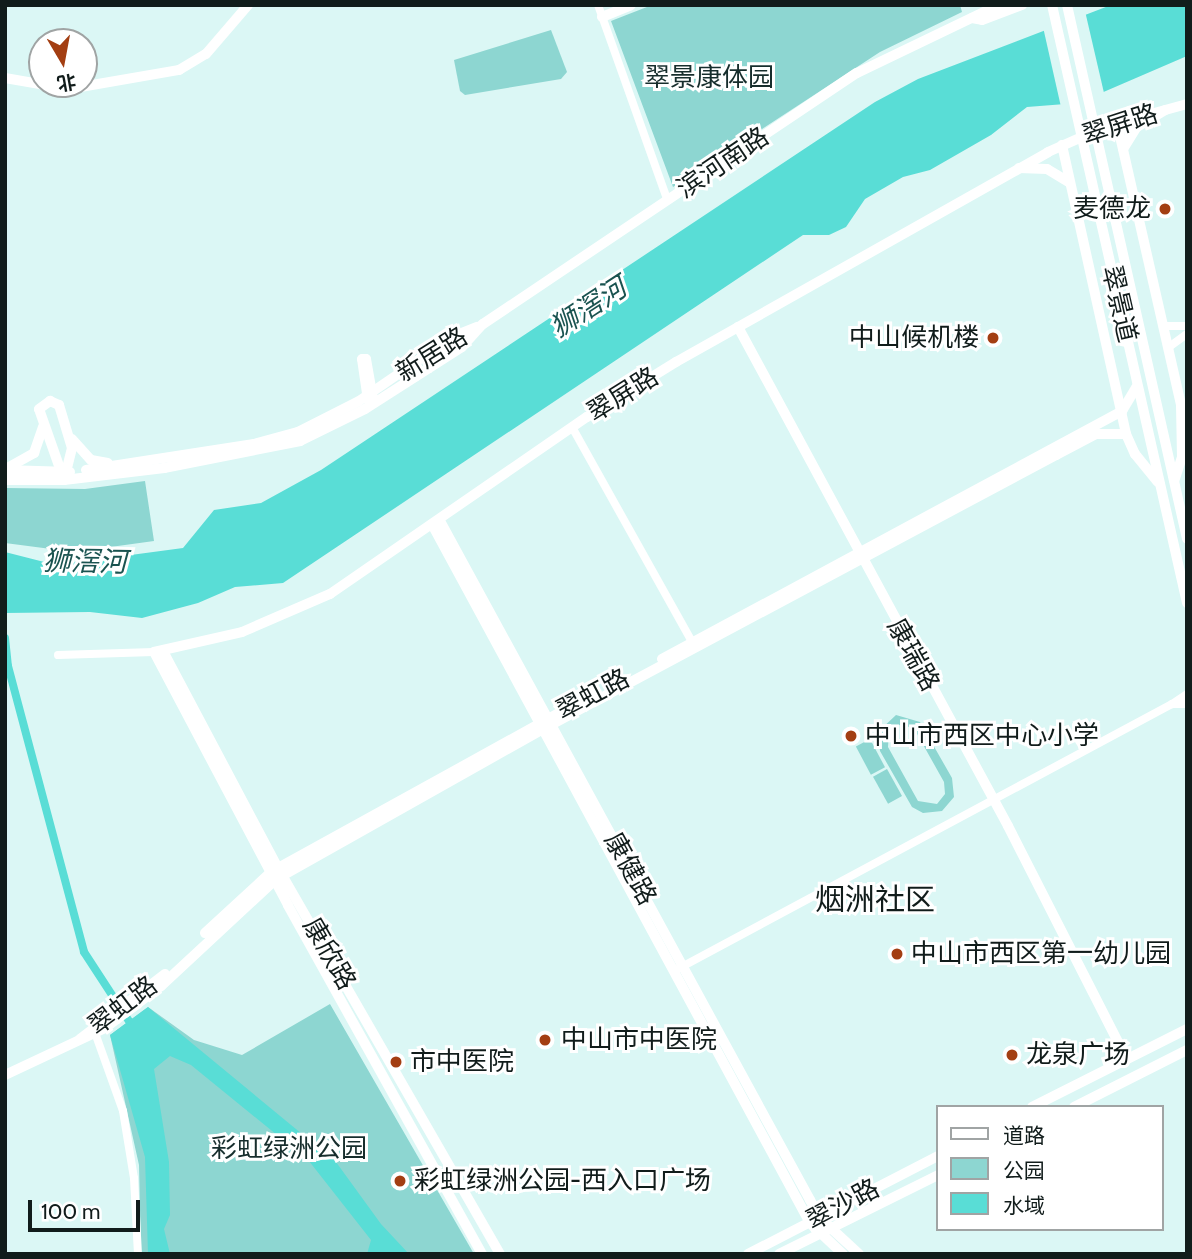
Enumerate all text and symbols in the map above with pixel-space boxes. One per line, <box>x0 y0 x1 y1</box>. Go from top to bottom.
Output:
north arrow <box>28 28 98 98</box>
park label: 翠景康体园 <box>644 62 774 94</box>
text: 北 <box>55 69 78 95</box>
street label: 翠屏路 <box>1078 98 1162 152</box>
street label: 滨河南路 <box>671 121 775 205</box>
place label: 麦德龙 <box>1073 193 1151 225</box>
marker: 麦德龙 <box>1157 201 1173 217</box>
street label: 翠景道 <box>1095 262 1143 346</box>
water label: 狮滘河 <box>544 270 632 344</box>
street label: 新居路 <box>391 321 473 389</box>
place label: 中山候机楼 <box>849 322 979 354</box>
marker: 中山候机楼 <box>985 330 1001 346</box>
street label: 翠屏路 <box>582 361 664 429</box>
water label: 狮滘河 <box>43 543 127 579</box>
street label: 康瑞路 <box>880 613 946 697</box>
street label: 翠虹路 <box>551 663 635 727</box>
place label: 中山市西区中心小学 <box>865 720 1099 752</box>
marker: 中山市西区中心小学 <box>843 728 859 744</box>
street label: 康健路 <box>597 827 663 911</box>
district label: 烟洲社区 <box>815 882 935 918</box>
street label: 康欣路 <box>296 912 362 996</box>
place label: 中山市西区第一幼儿园 <box>911 938 1171 970</box>
marker: 中山市西区第一幼儿园 <box>889 946 905 962</box>
street label: 翠虹路 <box>82 970 164 1042</box>
place label: 中山市中医院 <box>561 1024 717 1056</box>
marker: 中山市中医院 <box>535 1030 555 1050</box>
place label: 龙泉广场 <box>1026 1039 1130 1071</box>
place label: 市中医院 <box>410 1046 514 1078</box>
marker: 龙泉广场 <box>1004 1047 1020 1063</box>
marker: 市中医院 <box>388 1054 404 1070</box>
legend <box>936 1105 1164 1231</box>
text: 道路 <box>1003 1123 1045 1148</box>
park label: 彩虹绿洲公园 <box>211 1133 367 1165</box>
text: 公园 <box>1003 1158 1045 1183</box>
place label: 彩虹绿洲公园-西入口广场 <box>414 1165 711 1197</box>
marker: 彩虹绿洲公园-西入口广场 <box>392 1173 408 1189</box>
street label: 翠沙路 <box>801 1173 885 1237</box>
scale bar <box>32 1186 144 1230</box>
text: 水域 <box>1003 1193 1045 1218</box>
text: 100 m <box>41 1199 100 1224</box>

